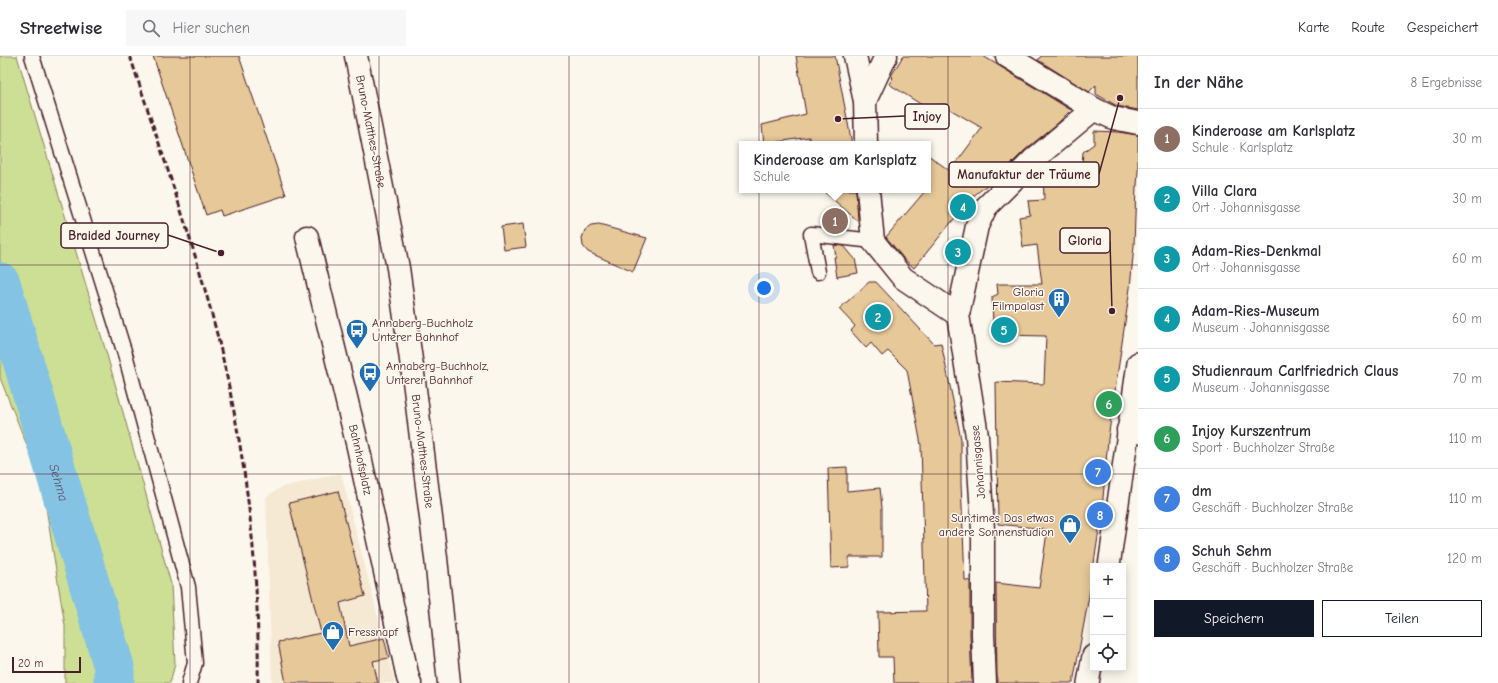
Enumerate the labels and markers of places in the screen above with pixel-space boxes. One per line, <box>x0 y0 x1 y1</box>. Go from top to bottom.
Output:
callout: Injoy <box>905 104 949 129</box>
callout: Manufaktur der Träume <box>949 162 1099 187</box>
pin: 4 <box>950 192 976 222</box>
pin: 1 <box>822 206 848 236</box>
callout: Braided Journey <box>61 223 168 248</box>
callout: Gloria <box>1060 228 1110 253</box>
pin: 3 <box>945 237 971 267</box>
place label: Gloria Filmpalast <box>992 285 1045 313</box>
building icon: Gloria Filmpalast <box>1046 286 1072 319</box>
pin: 2 <box>865 302 891 332</box>
pin: 5 <box>991 315 1017 345</box>
place label: Annaberg-Buchholz Unterer Bahnhof <box>372 316 474 344</box>
bus stop icon: Annaberg-Buchholz Unterer Bahnhof <box>344 317 370 350</box>
place label: Annaberg-Buchholz, Unterer Bahnhof <box>386 359 489 387</box>
bus stop icon: Annaberg-Buchholz, Unterer Bahnhof <box>357 360 383 393</box>
pin: 6 <box>1096 389 1122 419</box>
pin: 7 <box>1085 457 1111 487</box>
pin: 8 <box>1087 500 1113 530</box>
place label: Sun:times Das etwas andere Sonnenstudion <box>939 511 1054 539</box>
shop icon: Sun:times Das etwas andere Sonnenstudion <box>1057 512 1083 545</box>
shop icon: Fressnapf <box>320 619 346 652</box>
place label: Fressnapf <box>348 625 399 639</box>

